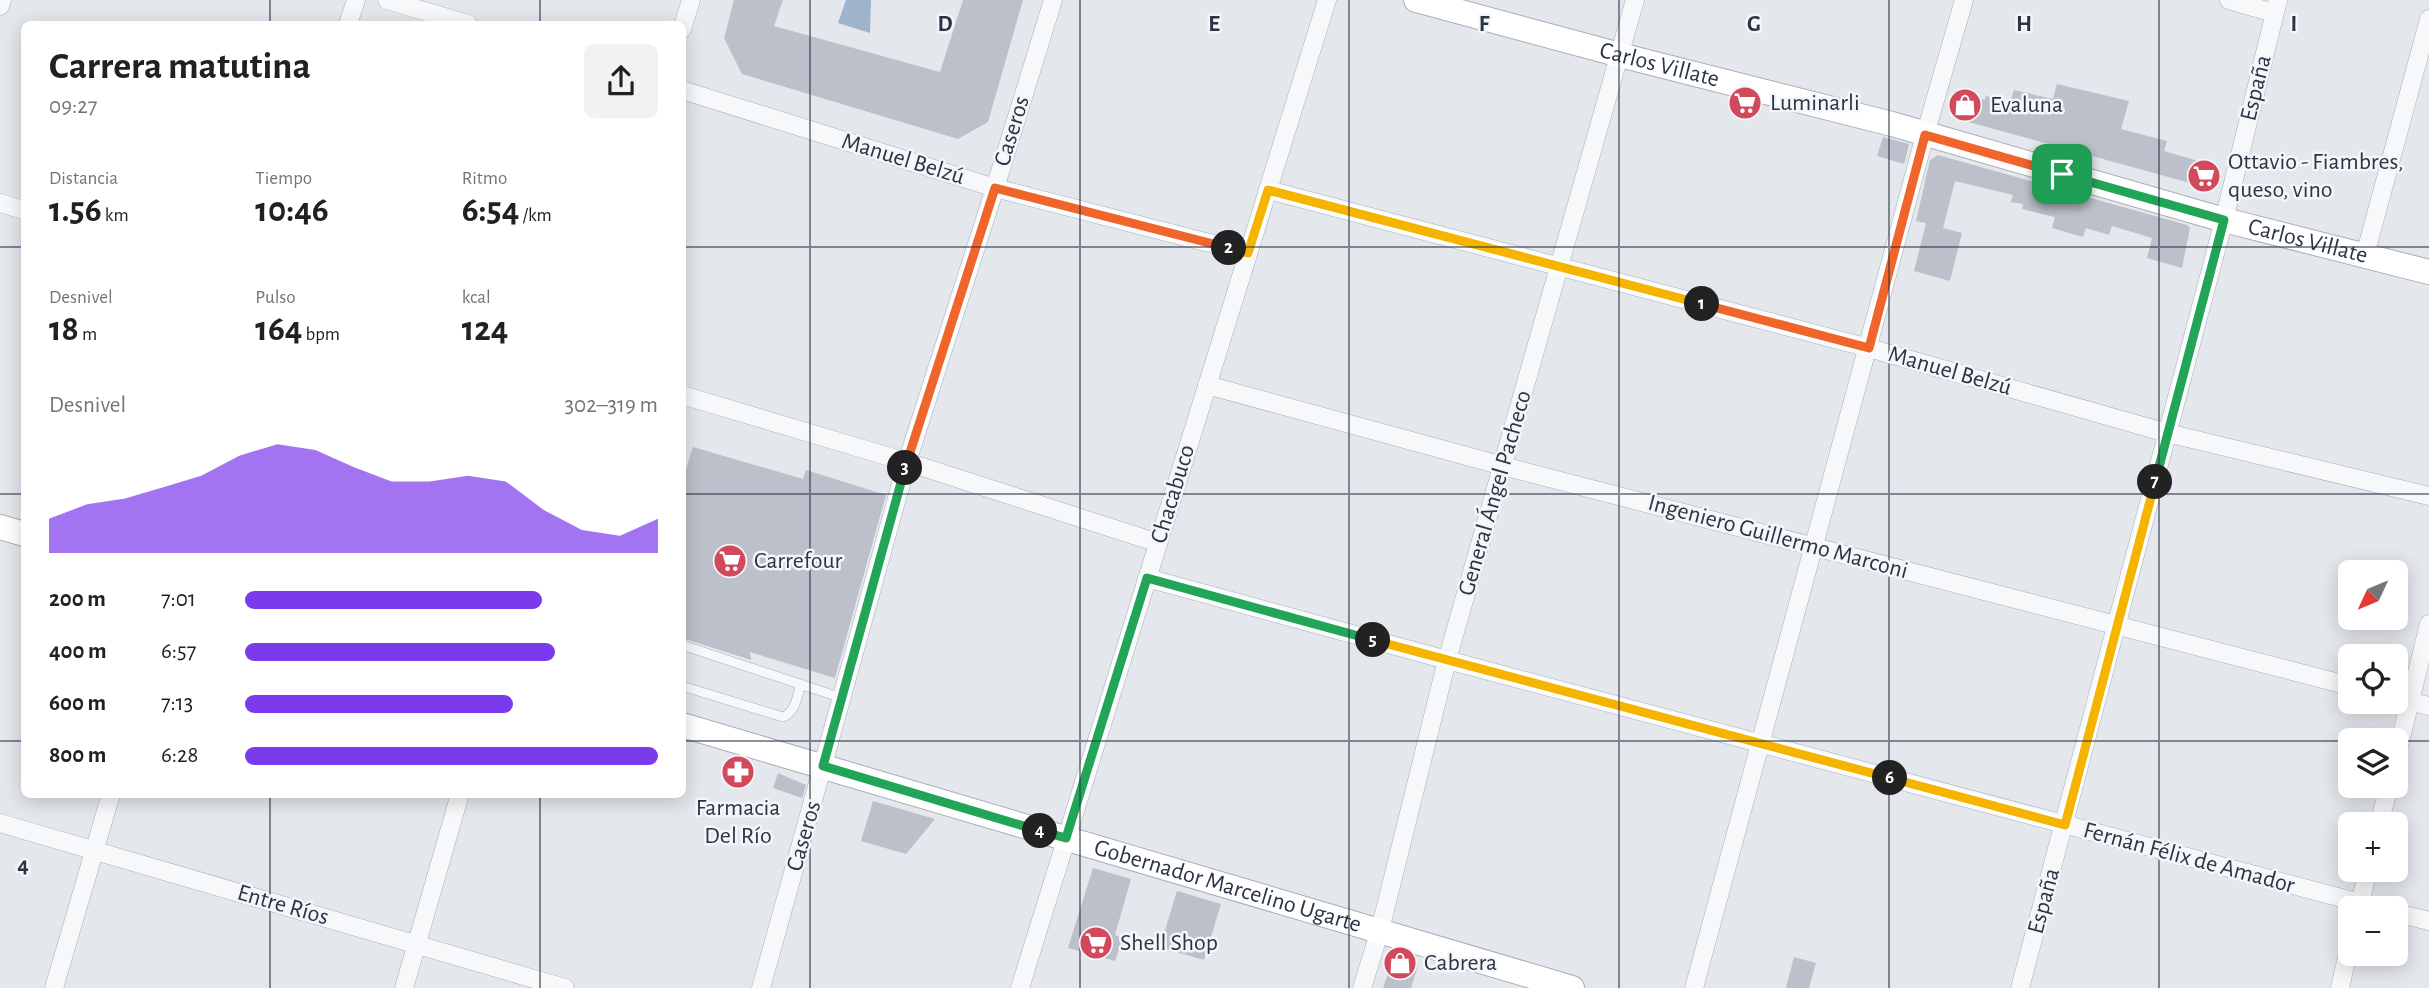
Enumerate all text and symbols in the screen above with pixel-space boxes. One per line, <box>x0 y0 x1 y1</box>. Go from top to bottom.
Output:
text: D <box>937 13 953 36</box>
text: E <box>1208 13 1220 36</box>
text: F <box>1479 13 1490 36</box>
text: G <box>1747 13 1761 36</box>
text: H <box>2016 13 2032 36</box>
text: I <box>2291 13 2297 36</box>
street label: Carlos Villate <box>1597 38 1722 92</box>
button: share <box>584 44 658 118</box>
text: Carrera matutina <box>49 48 311 86</box>
street label: España <box>2236 53 2276 123</box>
supermarket icon: Luminarli <box>1726 84 1764 122</box>
shop icon: Evaluna <box>1946 86 1984 124</box>
place label: Luminarli <box>1770 91 1860 115</box>
street label: Caseros <box>990 93 1034 169</box>
place label: Evaluna <box>1990 93 2063 117</box>
text: 09:27 <box>49 95 97 118</box>
street label: Manuel Belzú <box>839 129 967 189</box>
pin <box>2032 144 2092 204</box>
place label: Ottavio - Fiambres, queso, vino <box>2228 150 2404 202</box>
icon: arrive <box>2043 155 2081 193</box>
supermarket icon: Ottavio - Fiambres, queso, vino <box>2185 157 2223 195</box>
text: Distancia <box>49 169 118 188</box>
text: Tiempo <box>255 169 312 188</box>
text: Ritmo <box>462 169 507 188</box>
text: 1.56 <box>49 193 102 228</box>
text: 10:46 <box>255 193 329 228</box>
text: 6:54 <box>462 193 519 228</box>
text: km <box>102 206 129 225</box>
text: /km <box>519 206 552 225</box>
street label: Carlos Villate <box>2246 215 2370 268</box>
pin: 2 <box>1212 230 1246 266</box>
text: 2 <box>1224 238 1233 257</box>
pin: 1 <box>1684 286 1720 322</box>
text: Desnivel <box>49 288 113 307</box>
text: Pulso <box>255 288 296 307</box>
text: kcal <box>462 288 491 307</box>
text: 1 <box>1698 294 1705 313</box>
text: 18 <box>49 312 79 347</box>
text: 164 <box>255 312 302 347</box>
text: 124 <box>462 312 508 347</box>
text: m <box>79 325 97 344</box>
text: bpm <box>302 325 340 344</box>
street label: Manuel Belzú <box>1886 342 2014 400</box>
street label: General Ángel Pacheco <box>1452 387 1536 598</box>
text: Desnivel <box>49 394 126 417</box>
text: 302–319 m <box>565 394 658 417</box>
street label: Chacabuco <box>1147 442 1199 546</box>
pin: 3 <box>888 450 922 486</box>
text: 3 <box>900 458 909 477</box>
pin: 7 <box>2138 464 2172 500</box>
text: 7 <box>2150 472 2159 491</box>
street label: Ingeniero Guillermo Marconi <box>1646 491 1910 583</box>
supermarket icon: Carrefour <box>711 542 749 580</box>
place label: Carrefour <box>754 549 842 573</box>
north arrow <box>2338 560 2408 630</box>
map controls <box>2338 560 2408 966</box>
text: 200 m <box>49 588 106 611</box>
text: 7:01 <box>161 588 196 611</box>
pin: 5 <box>1356 622 1390 658</box>
text: 5 <box>1368 630 1377 649</box>
text: 400 m <box>49 640 107 663</box>
text: 6:57 <box>161 640 196 663</box>
button: locate <box>2338 644 2408 714</box>
text: 600 m <box>49 692 106 715</box>
text: 7:13 <box>161 692 193 715</box>
button: layers <box>2338 728 2408 798</box>
text: 800 m <box>49 744 106 767</box>
text: 6:28 <box>161 744 198 767</box>
pharmacy icon: Farmacia Del Río <box>719 753 757 791</box>
pin: 6 <box>1872 760 1908 796</box>
text: 6 <box>1885 768 1894 787</box>
place label: Farmacia Del Río <box>696 796 780 848</box>
street label: Caseros <box>783 798 825 874</box>
button: + <box>2338 812 2408 882</box>
pin: 4 <box>1023 814 1058 848</box>
street label: Fernán Félix de Amador <box>2081 818 2298 898</box>
text: 4 <box>1035 821 1044 840</box>
street label: Gobernador Marcelino Ugarte <box>1091 835 1364 937</box>
text: 4 <box>17 854 29 877</box>
street label: España <box>2024 866 2064 936</box>
street label: Entre Ríos <box>235 881 331 929</box>
button: − <box>2338 896 2408 966</box>
supermarket icon: Shell Shop <box>1077 924 1115 962</box>
place label: Shell Shop <box>1120 931 1218 955</box>
shop icon: Cabrera <box>1381 944 1419 982</box>
place label: Cabrera <box>1424 951 1497 975</box>

